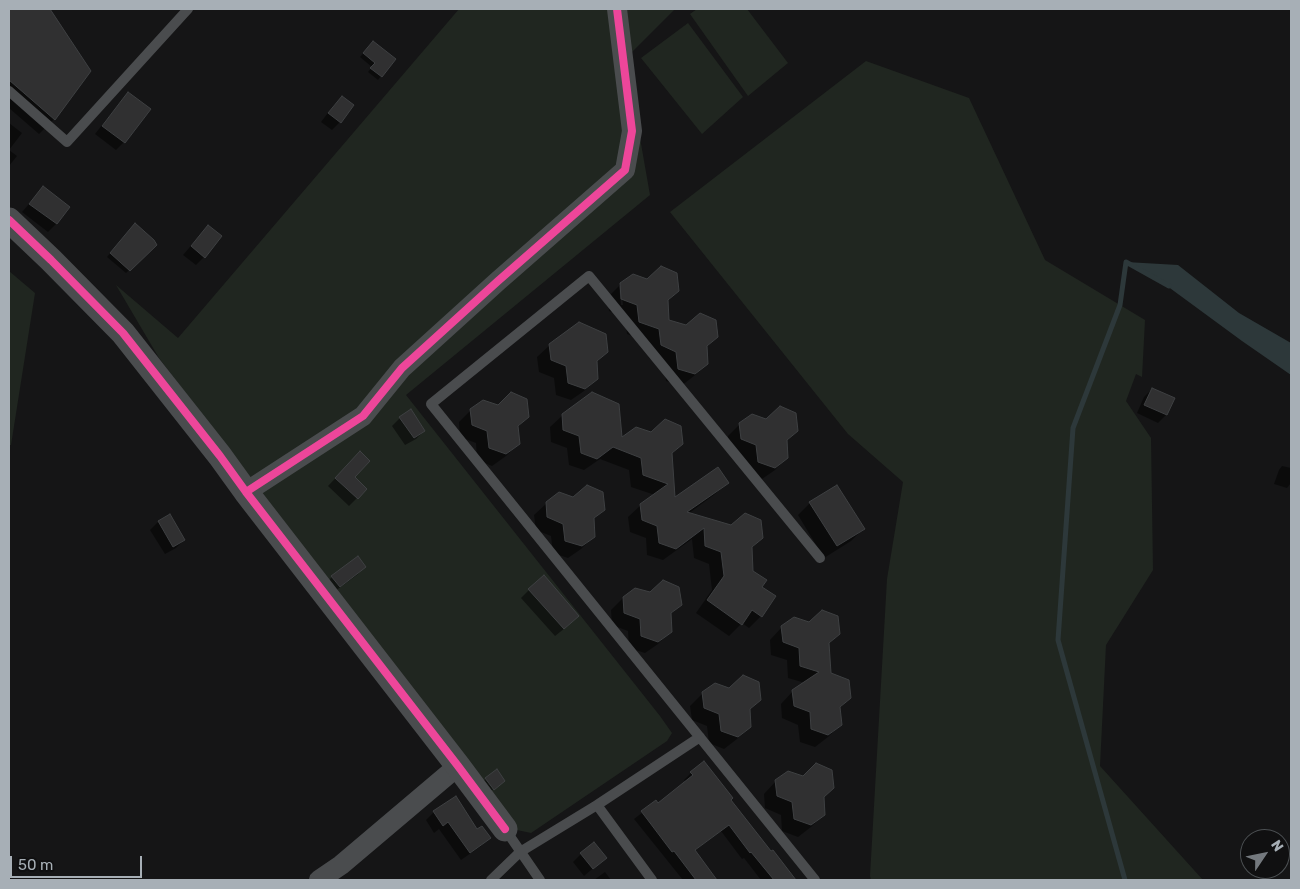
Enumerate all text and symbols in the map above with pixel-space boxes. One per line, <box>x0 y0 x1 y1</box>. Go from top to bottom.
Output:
north arrow <box>1240 829 1290 879</box>
text: N <box>1267 837 1287 855</box>
scale bar <box>12 846 145 878</box>
text: 50 m <box>18 856 53 874</box>

